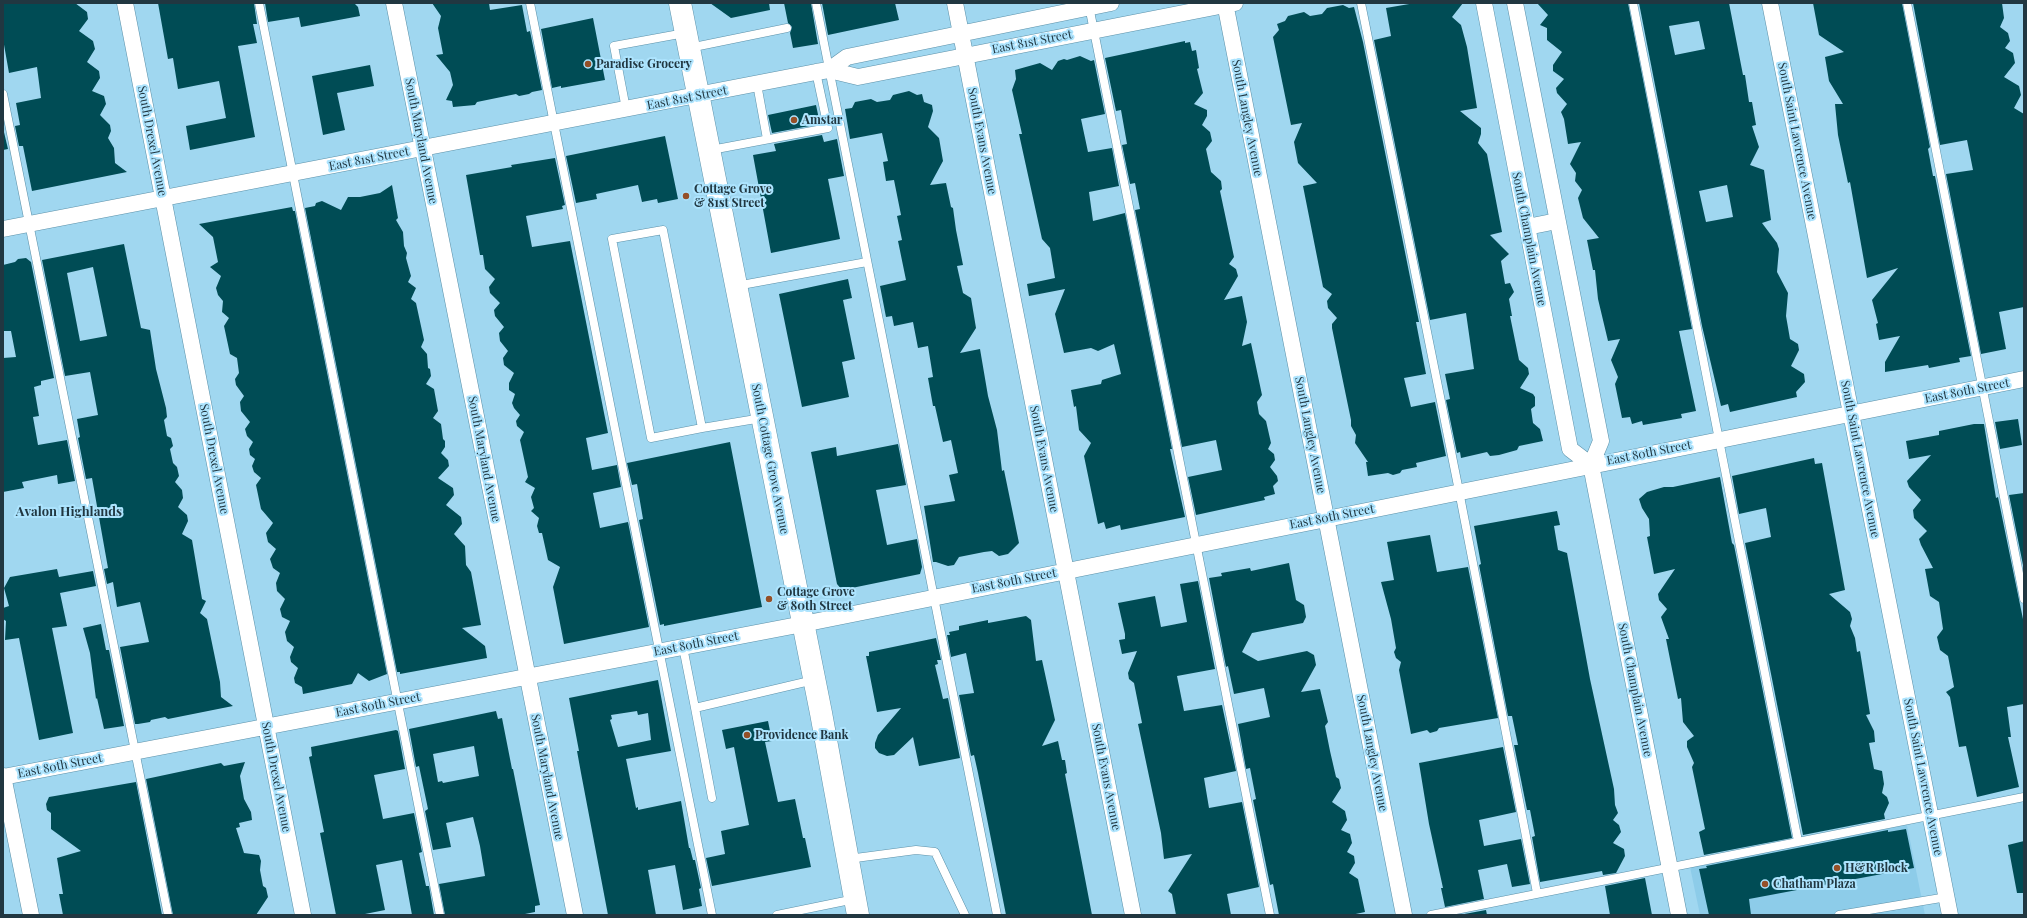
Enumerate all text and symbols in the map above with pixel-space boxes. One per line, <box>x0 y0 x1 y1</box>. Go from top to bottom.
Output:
street label: East 81st Street <box>991 27 1073 57</box>
place label: Paradise Grocery <box>596 57 692 71</box>
street label: South Langley Avenue <box>1229 58 1265 178</box>
marker: Paradise Grocery <box>583 59 593 69</box>
street label: South Saint Lawrence Avenue <box>1775 61 1819 221</box>
street label: South Maryland Avenue <box>402 77 440 205</box>
street label: East 81st Street <box>646 83 728 113</box>
street label: South Drexel Avenue <box>134 85 170 197</box>
street label: South Evans Avenue <box>965 86 999 196</box>
place label: Amstar <box>802 113 842 127</box>
marker: Amstar <box>789 115 799 125</box>
street label: East 81st Street <box>328 144 410 174</box>
street label: South Champlain Avenue <box>1509 171 1549 307</box>
place label: Cottage Grove & 81st Street <box>694 182 772 210</box>
marker: Cottage Grove & 81st Street <box>681 191 691 201</box>
street label: South Langley Avenue <box>1292 375 1328 495</box>
street label: East 80th Street <box>1923 376 2011 406</box>
street label: South Saint Lawrence Avenue <box>1838 379 1882 539</box>
street label: South Cottage Grove Avenue <box>748 383 792 535</box>
street label: South Maryland Avenue <box>465 395 503 523</box>
street label: South Drexel Avenue <box>196 403 232 515</box>
street label: South Evans Avenue <box>1027 404 1061 514</box>
street label: East 80th Street <box>1605 438 1693 468</box>
street label: East 80th Street <box>1288 502 1376 532</box>
district label: Avalon Highlands <box>16 504 122 520</box>
street label: East 80th Street <box>970 566 1058 596</box>
place label: Cottage Grove & 80th Street <box>777 585 855 613</box>
marker: Cottage Grove & 80th Street <box>764 594 774 604</box>
street label: South Champlain Avenue <box>1615 622 1655 758</box>
street label: East 80th Street <box>652 629 740 659</box>
street label: East 80th Street <box>334 690 422 720</box>
street label: South Langley Avenue <box>1354 693 1390 813</box>
street label: South Saint Lawrence Avenue <box>1901 697 1945 857</box>
street label: South Maryland Avenue <box>528 713 566 841</box>
street label: South Drexel Avenue <box>258 721 294 833</box>
street label: South Evans Avenue <box>1089 722 1123 832</box>
place label: Providence Bank <box>755 728 849 742</box>
marker: Providence Bank <box>742 730 752 740</box>
street label: East 80th Street <box>16 751 104 781</box>
place label: H&R Block <box>1845 861 1908 875</box>
marker: H&R Block <box>1832 863 1842 873</box>
place label: Chatham Plaza <box>1773 877 1856 891</box>
marker: Chatham Plaza <box>1760 879 1770 889</box>

